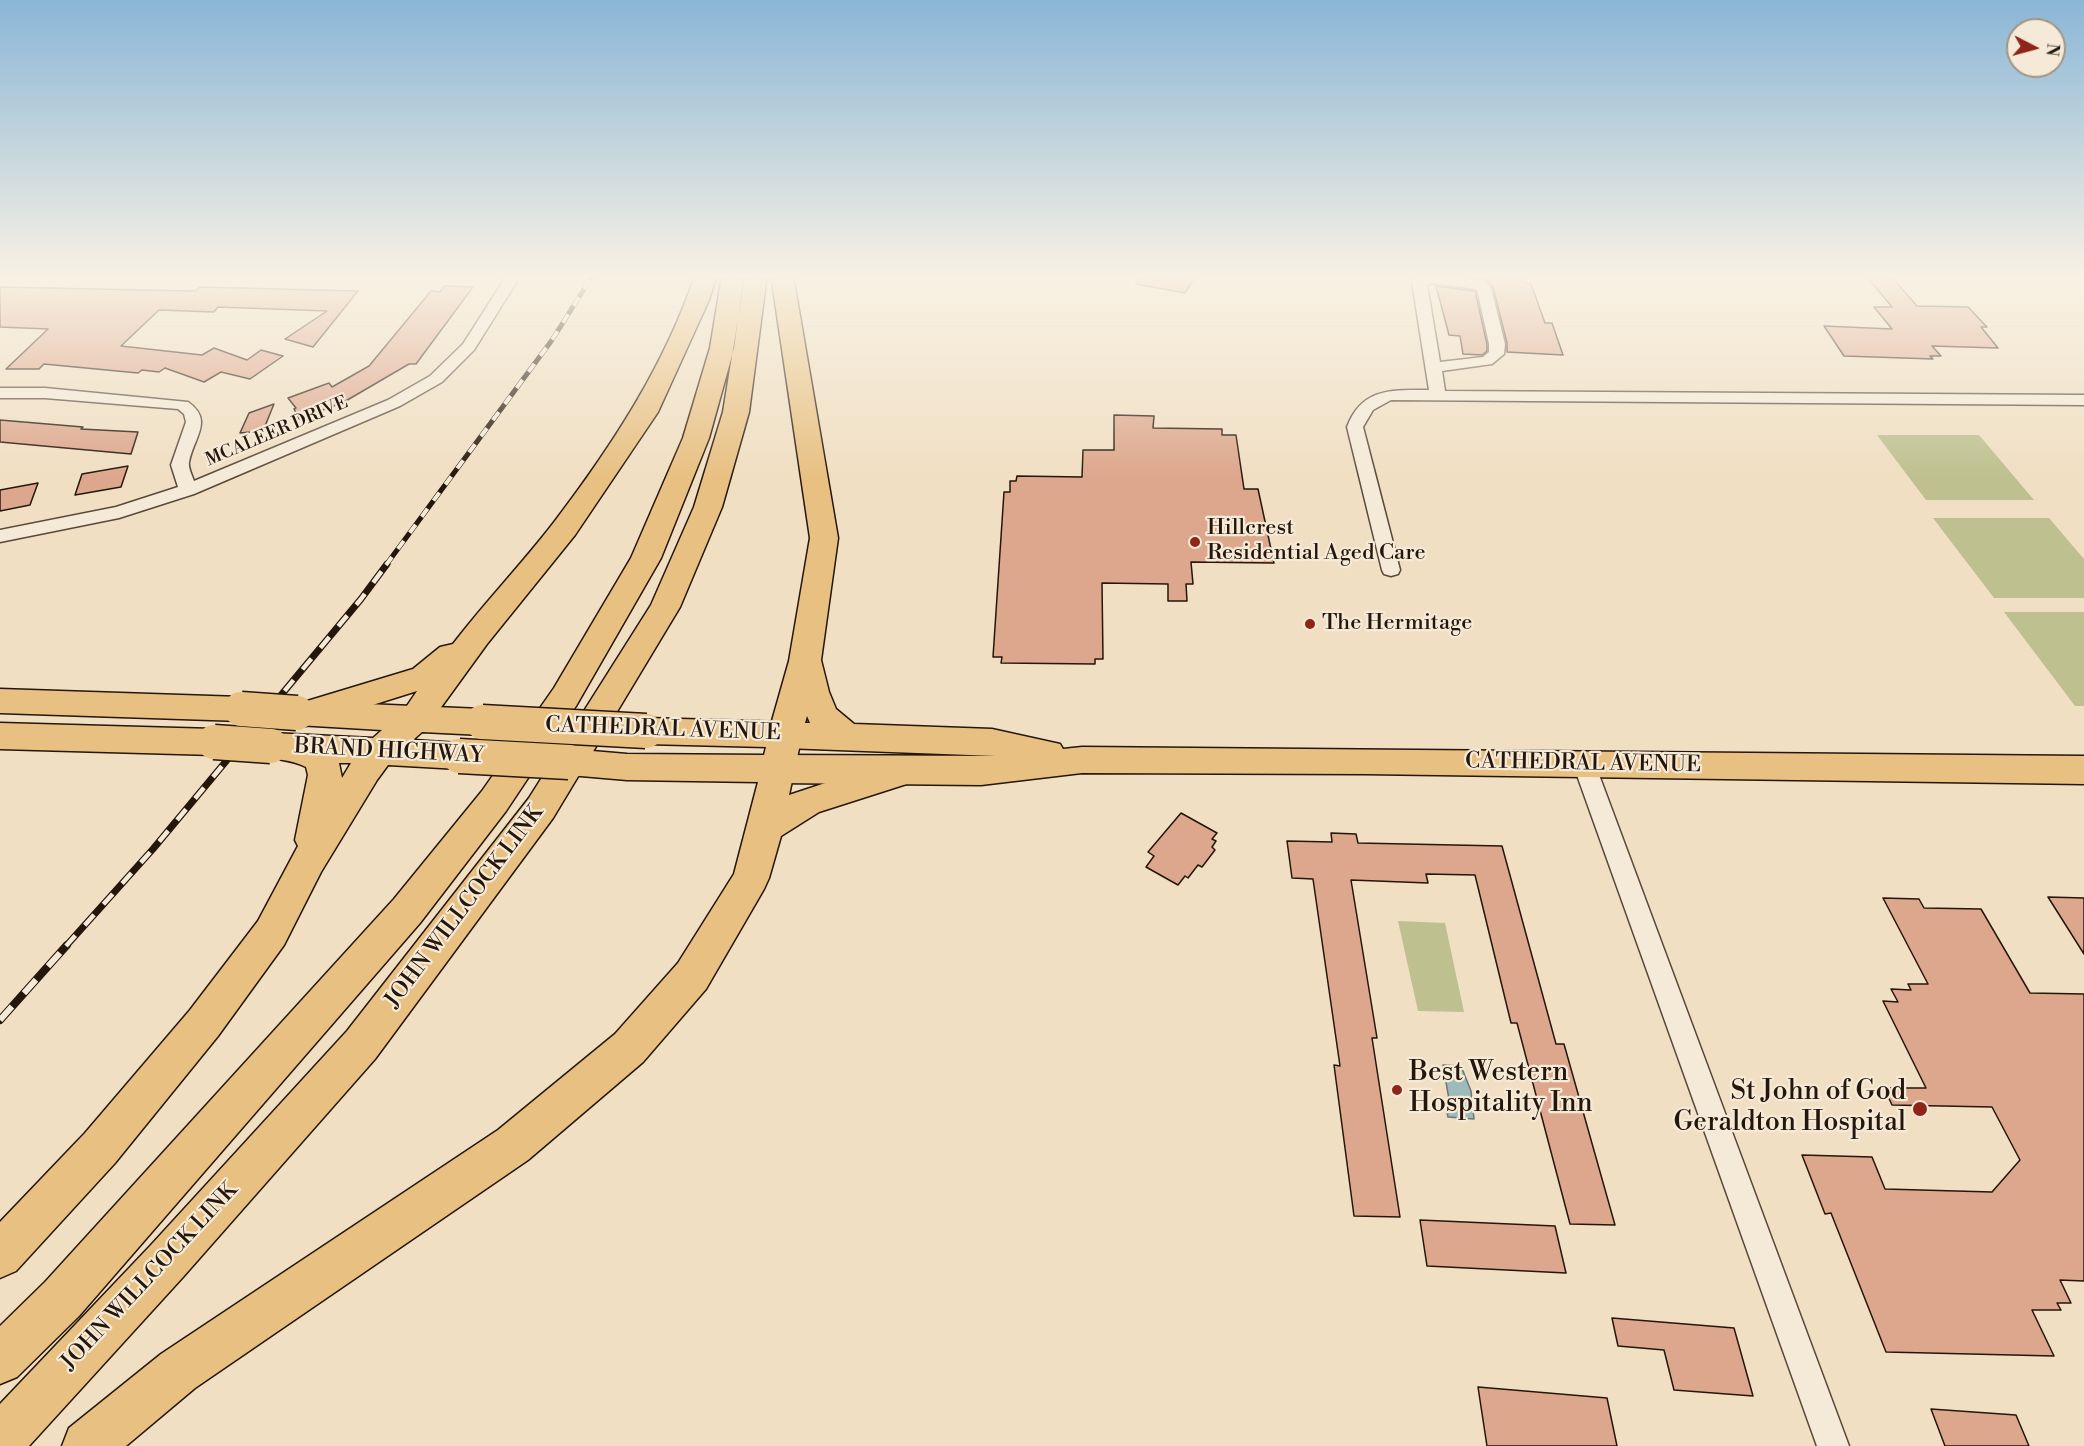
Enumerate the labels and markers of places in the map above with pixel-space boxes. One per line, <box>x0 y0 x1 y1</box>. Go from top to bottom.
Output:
place label: Hillcrest Residential Aged Care <box>1207 516 1426 568</box>
marker: Hillcrest Residential Aged Care <box>1188 535 1202 549</box>
place label: The Hermitage <box>1322 611 1472 637</box>
marker: The Hermitage <box>1303 617 1317 631</box>
place label: Best Western Hospitality Inn <box>1409 1058 1593 1121</box>
place label: St John of God Geraldton Hospital <box>1673 1077 1906 1140</box>
marker: Best Western Hospitality Inn <box>1390 1083 1404 1097</box>
marker: St John of God Geraldton Hospital <box>1911 1100 1929 1118</box>

